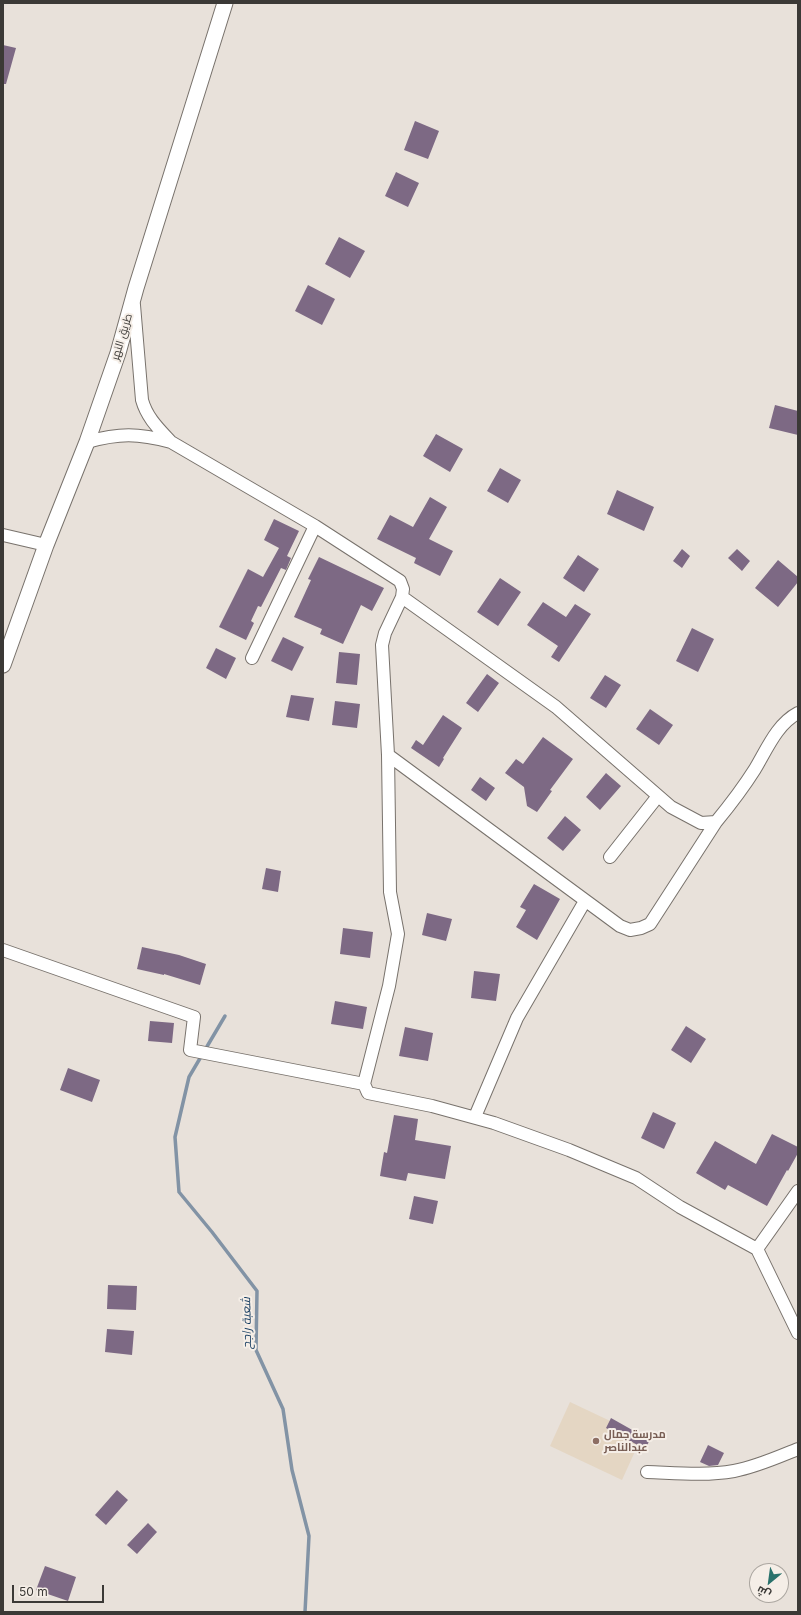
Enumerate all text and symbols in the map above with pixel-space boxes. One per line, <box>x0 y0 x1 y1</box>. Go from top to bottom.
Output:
street label: طريق النهر <box>109 312 135 362</box>
water label: شعبة راجح <box>239 1297 255 1349</box>
place label: مدرسة جمال عبدالناصر <box>604 1428 666 1454</box>
marker: مدرسة جمال عبدالناصر <box>591 1436 601 1446</box>
north arrow <box>749 1563 789 1603</box>
scale bar <box>14 1577 106 1603</box>
text: ش <box>754 1583 773 1602</box>
text: 50 m <box>19 1584 48 1599</box>

